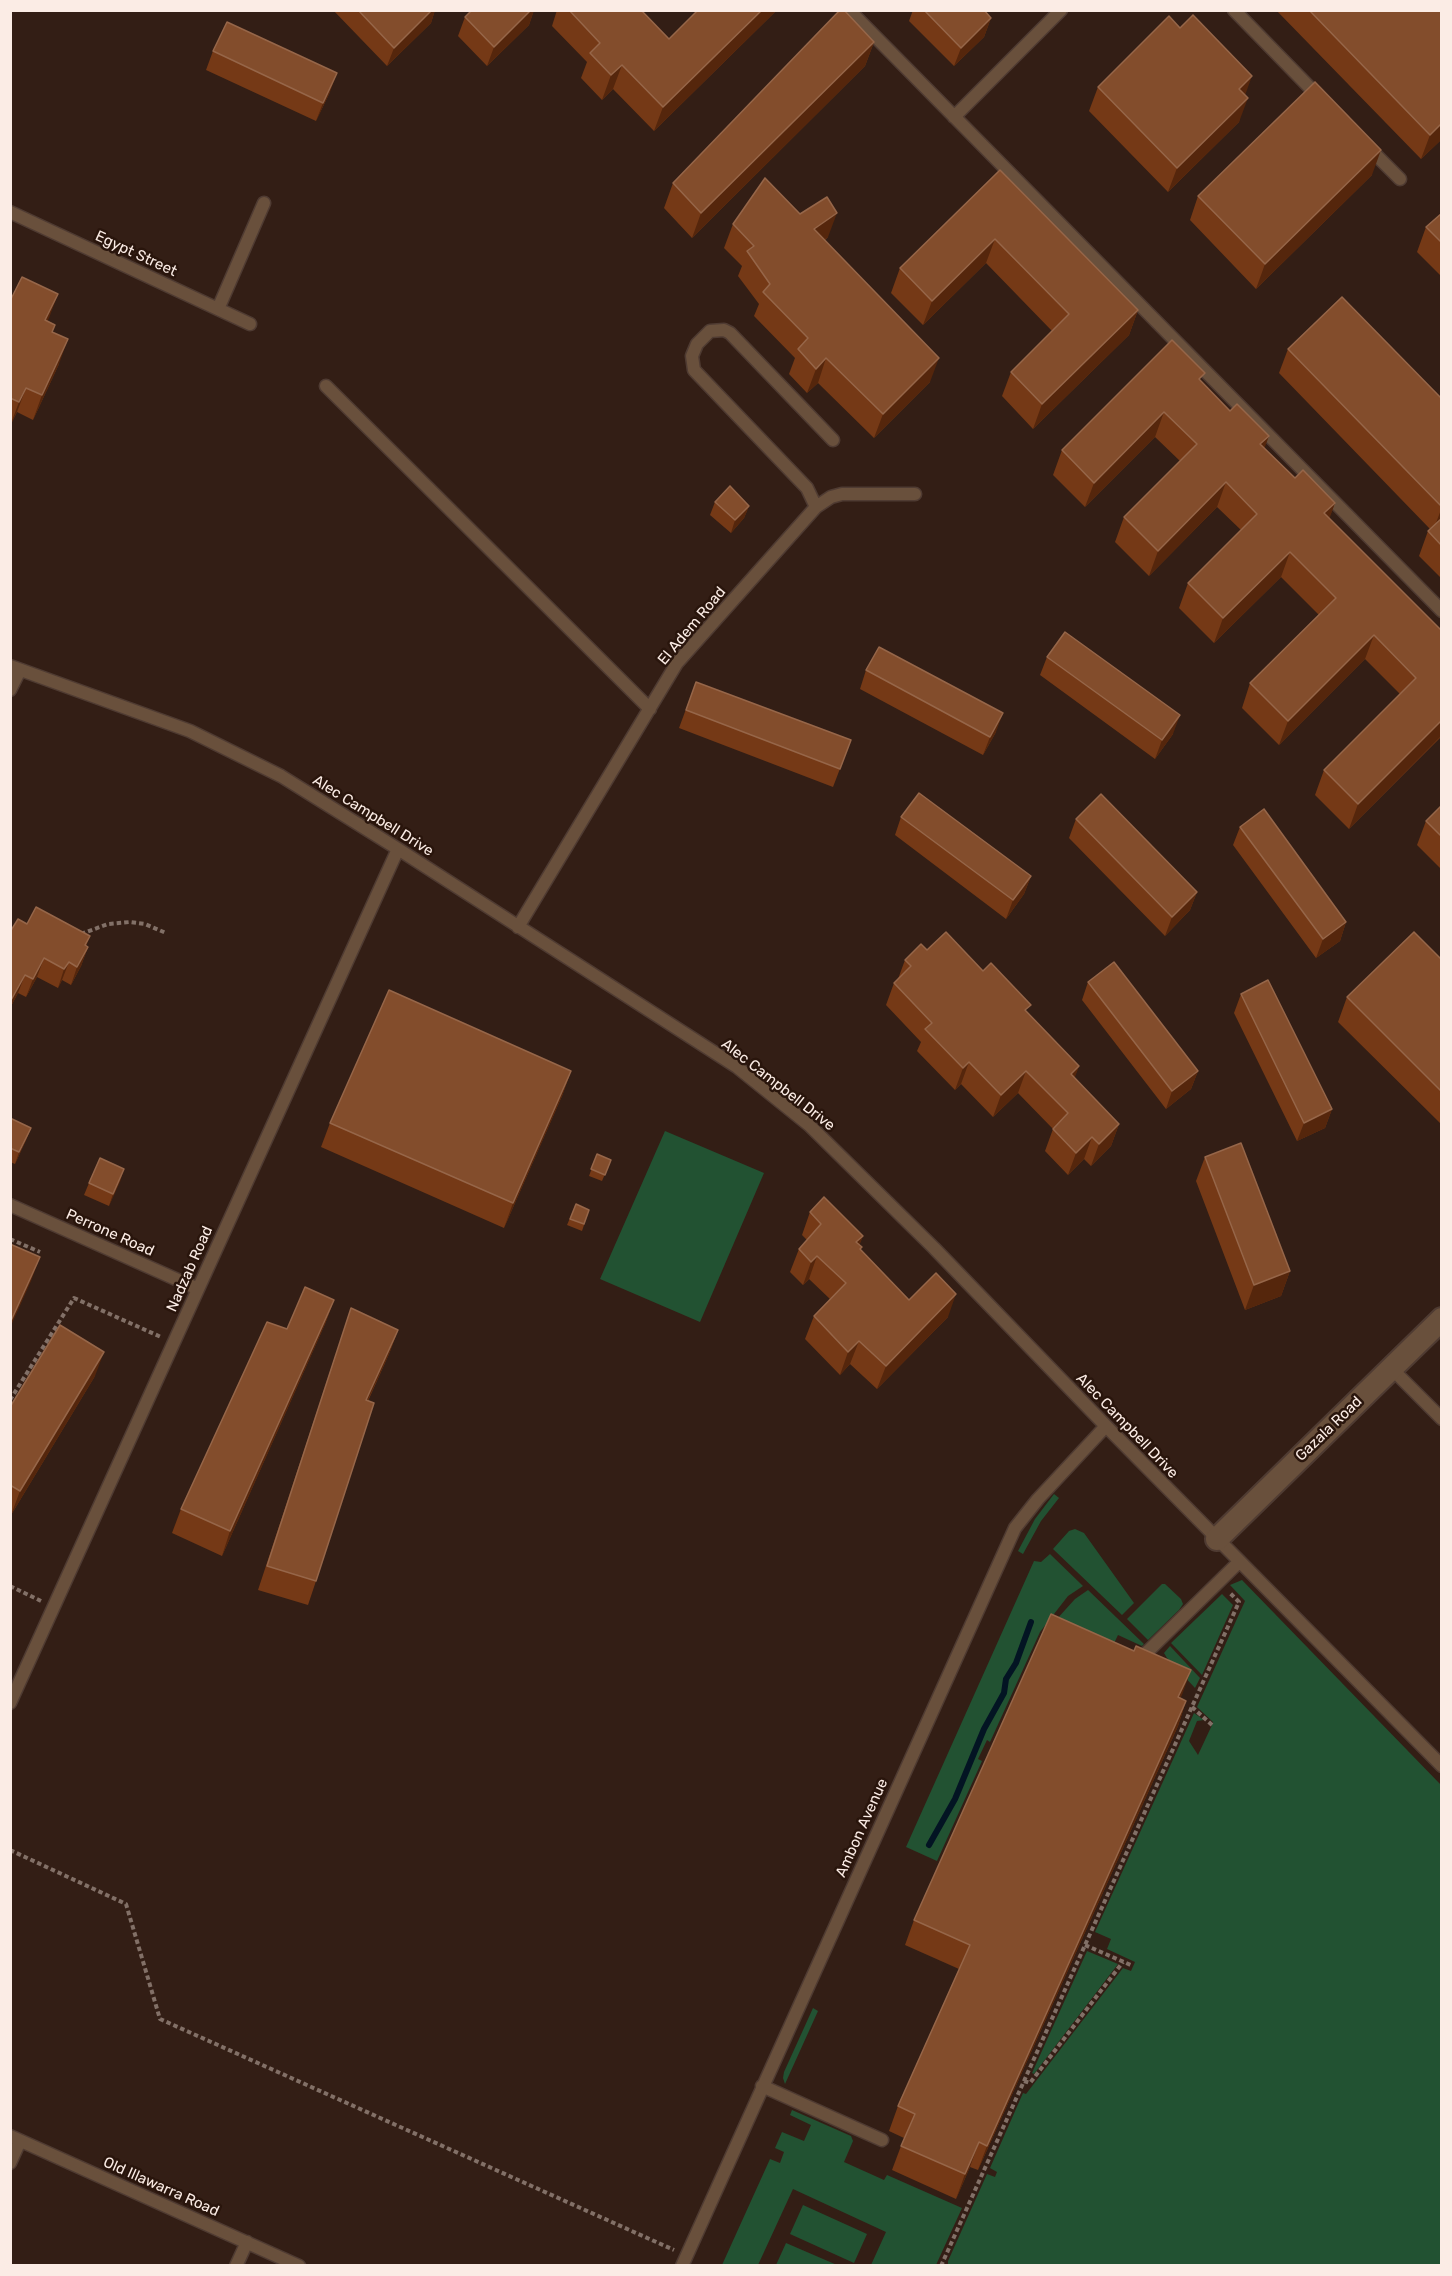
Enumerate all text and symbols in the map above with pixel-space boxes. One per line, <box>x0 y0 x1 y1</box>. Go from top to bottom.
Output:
street label: Egypt Street <box>92 227 180 281</box>
street label: El Adem Road <box>654 583 730 669</box>
street label: Alec Campbell Drive <box>309 772 437 860</box>
street label: Alec Campbell Drive <box>718 1035 838 1135</box>
street label: Perrone Road <box>63 1206 157 1260</box>
street label: Nadzab Road <box>163 1223 217 1315</box>
street label: Alec Campbell Drive <box>1072 1370 1182 1482</box>
street label: Gazala Road <box>1292 1393 1366 1465</box>
street label: Ambon Avenue <box>832 1776 892 1880</box>
street label: Old Illawarra Road <box>100 2153 222 2221</box>

